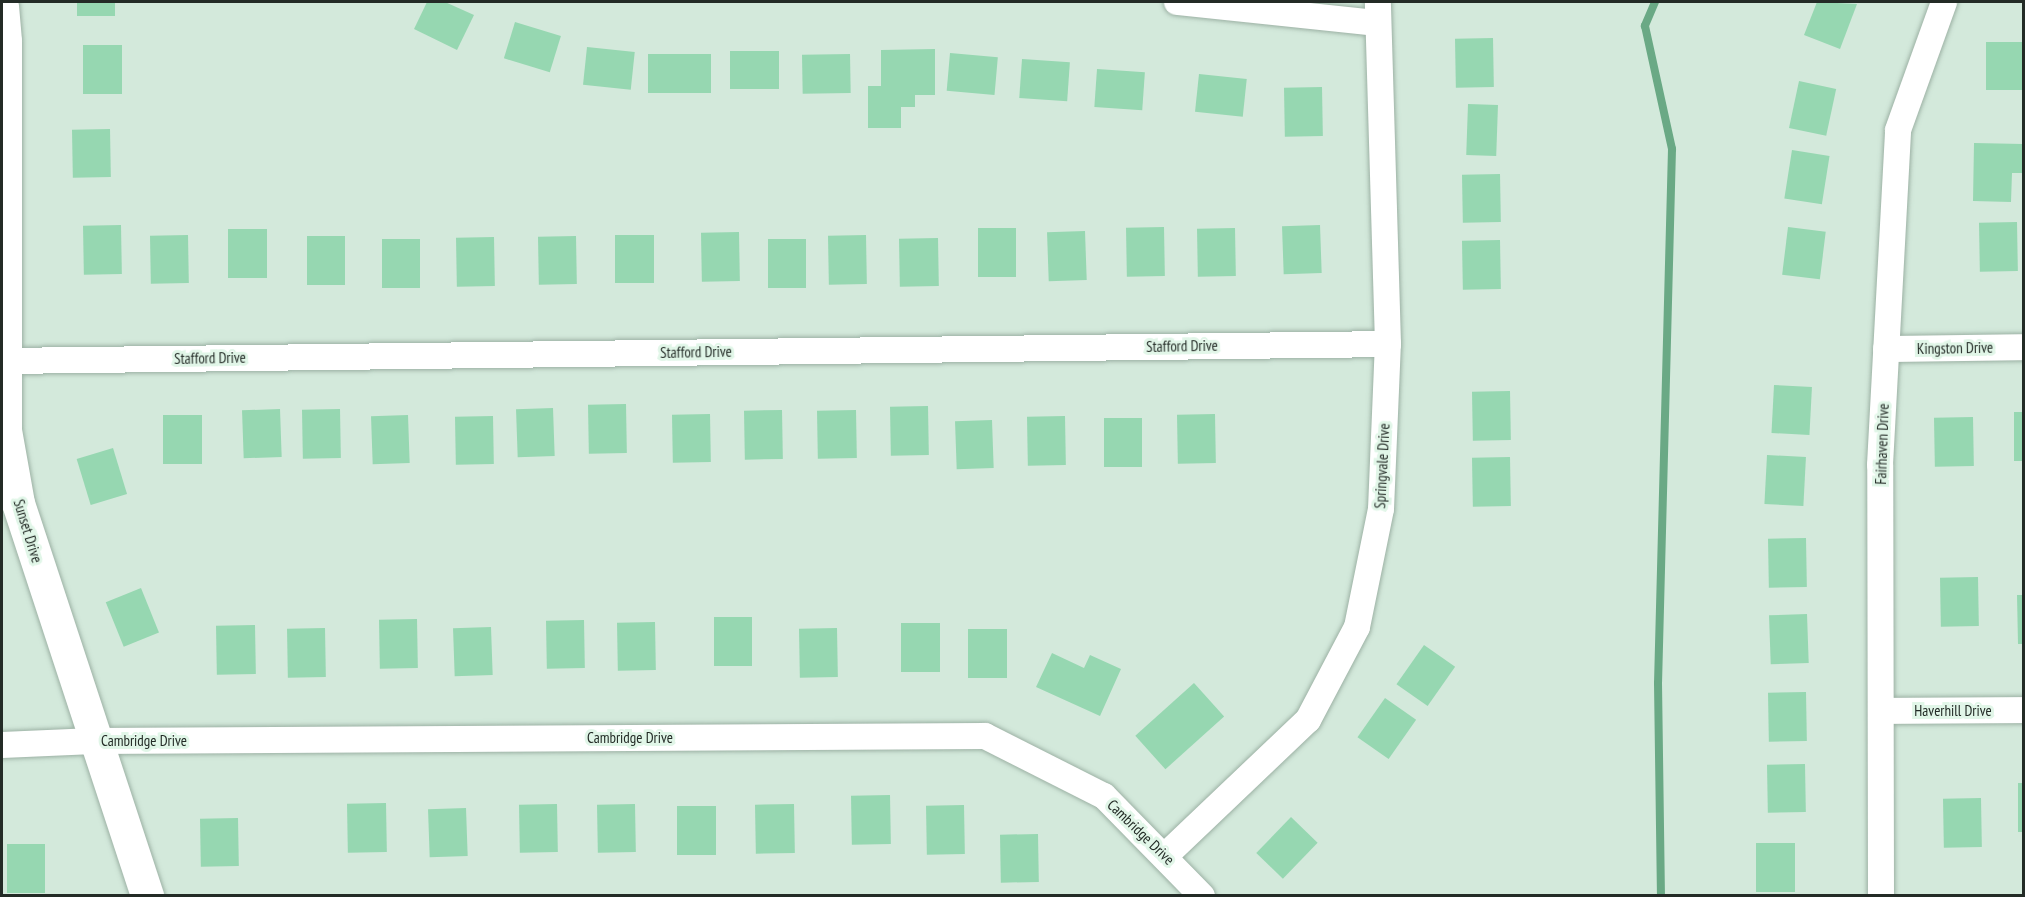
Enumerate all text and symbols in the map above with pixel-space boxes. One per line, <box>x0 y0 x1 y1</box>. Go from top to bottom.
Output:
street label: Stafford Drive <box>1146 336 1218 356</box>
street label: Kingston Drive <box>1917 338 1993 358</box>
street label: Stafford Drive <box>660 342 732 362</box>
street label: Stafford Drive <box>174 348 246 368</box>
street label: Fairhaven Drive <box>1872 403 1892 485</box>
street label: Springvale Drive <box>1371 423 1393 509</box>
street label: Sunset Drive <box>10 497 46 565</box>
street label: Haverhill Drive <box>1914 702 1992 720</box>
street label: Cambridge Drive <box>587 729 673 747</box>
street label: Cambridge Drive <box>101 732 187 750</box>
street label: Cambridge Drive <box>1104 796 1178 868</box>

